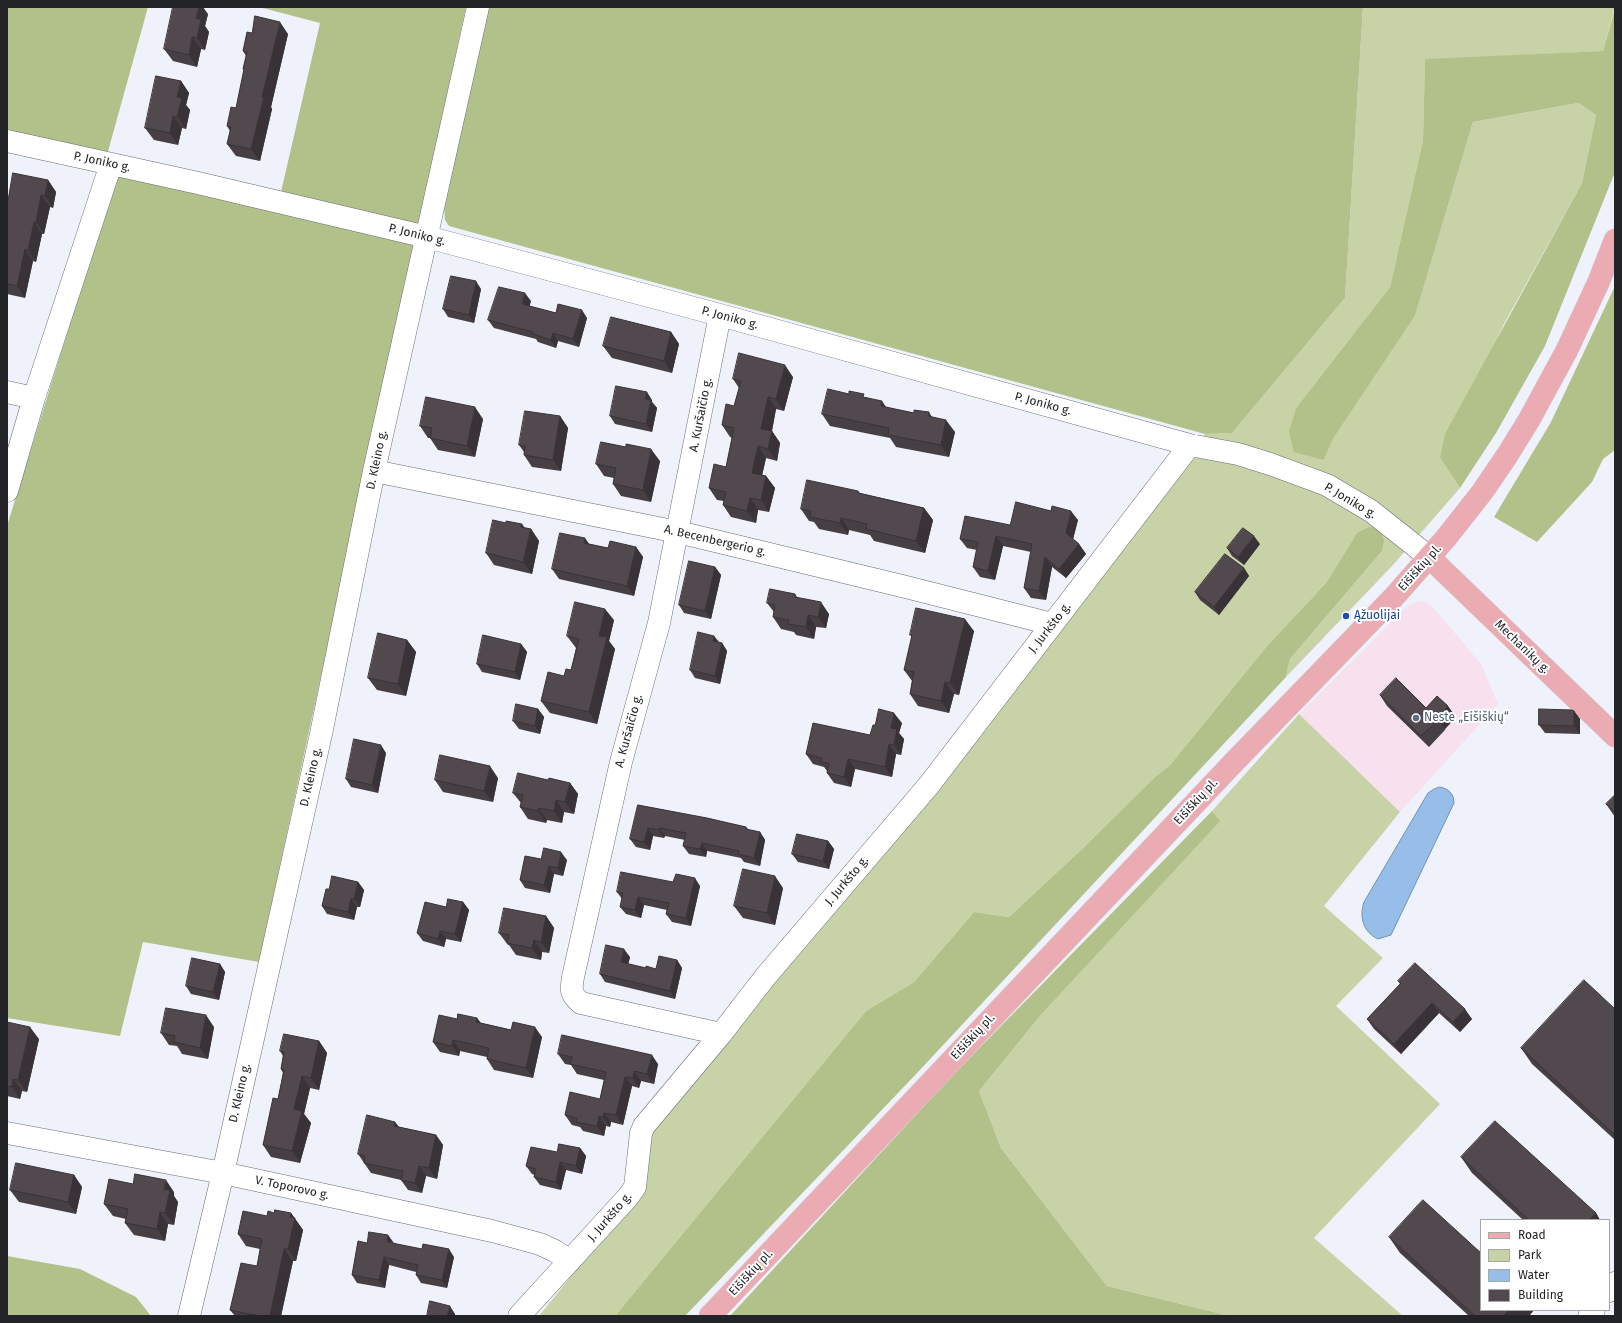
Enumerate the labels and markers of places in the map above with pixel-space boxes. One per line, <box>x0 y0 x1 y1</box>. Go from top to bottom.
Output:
place label: Ąžuolijai <box>1354 609 1400 623</box>
marker: Ąžuolijai <box>1341 611 1351 621</box>
place label: Neste „Eišiškių“ <box>1424 711 1509 725</box>
marker: Neste „Eišiškių“ <box>1411 713 1421 723</box>

